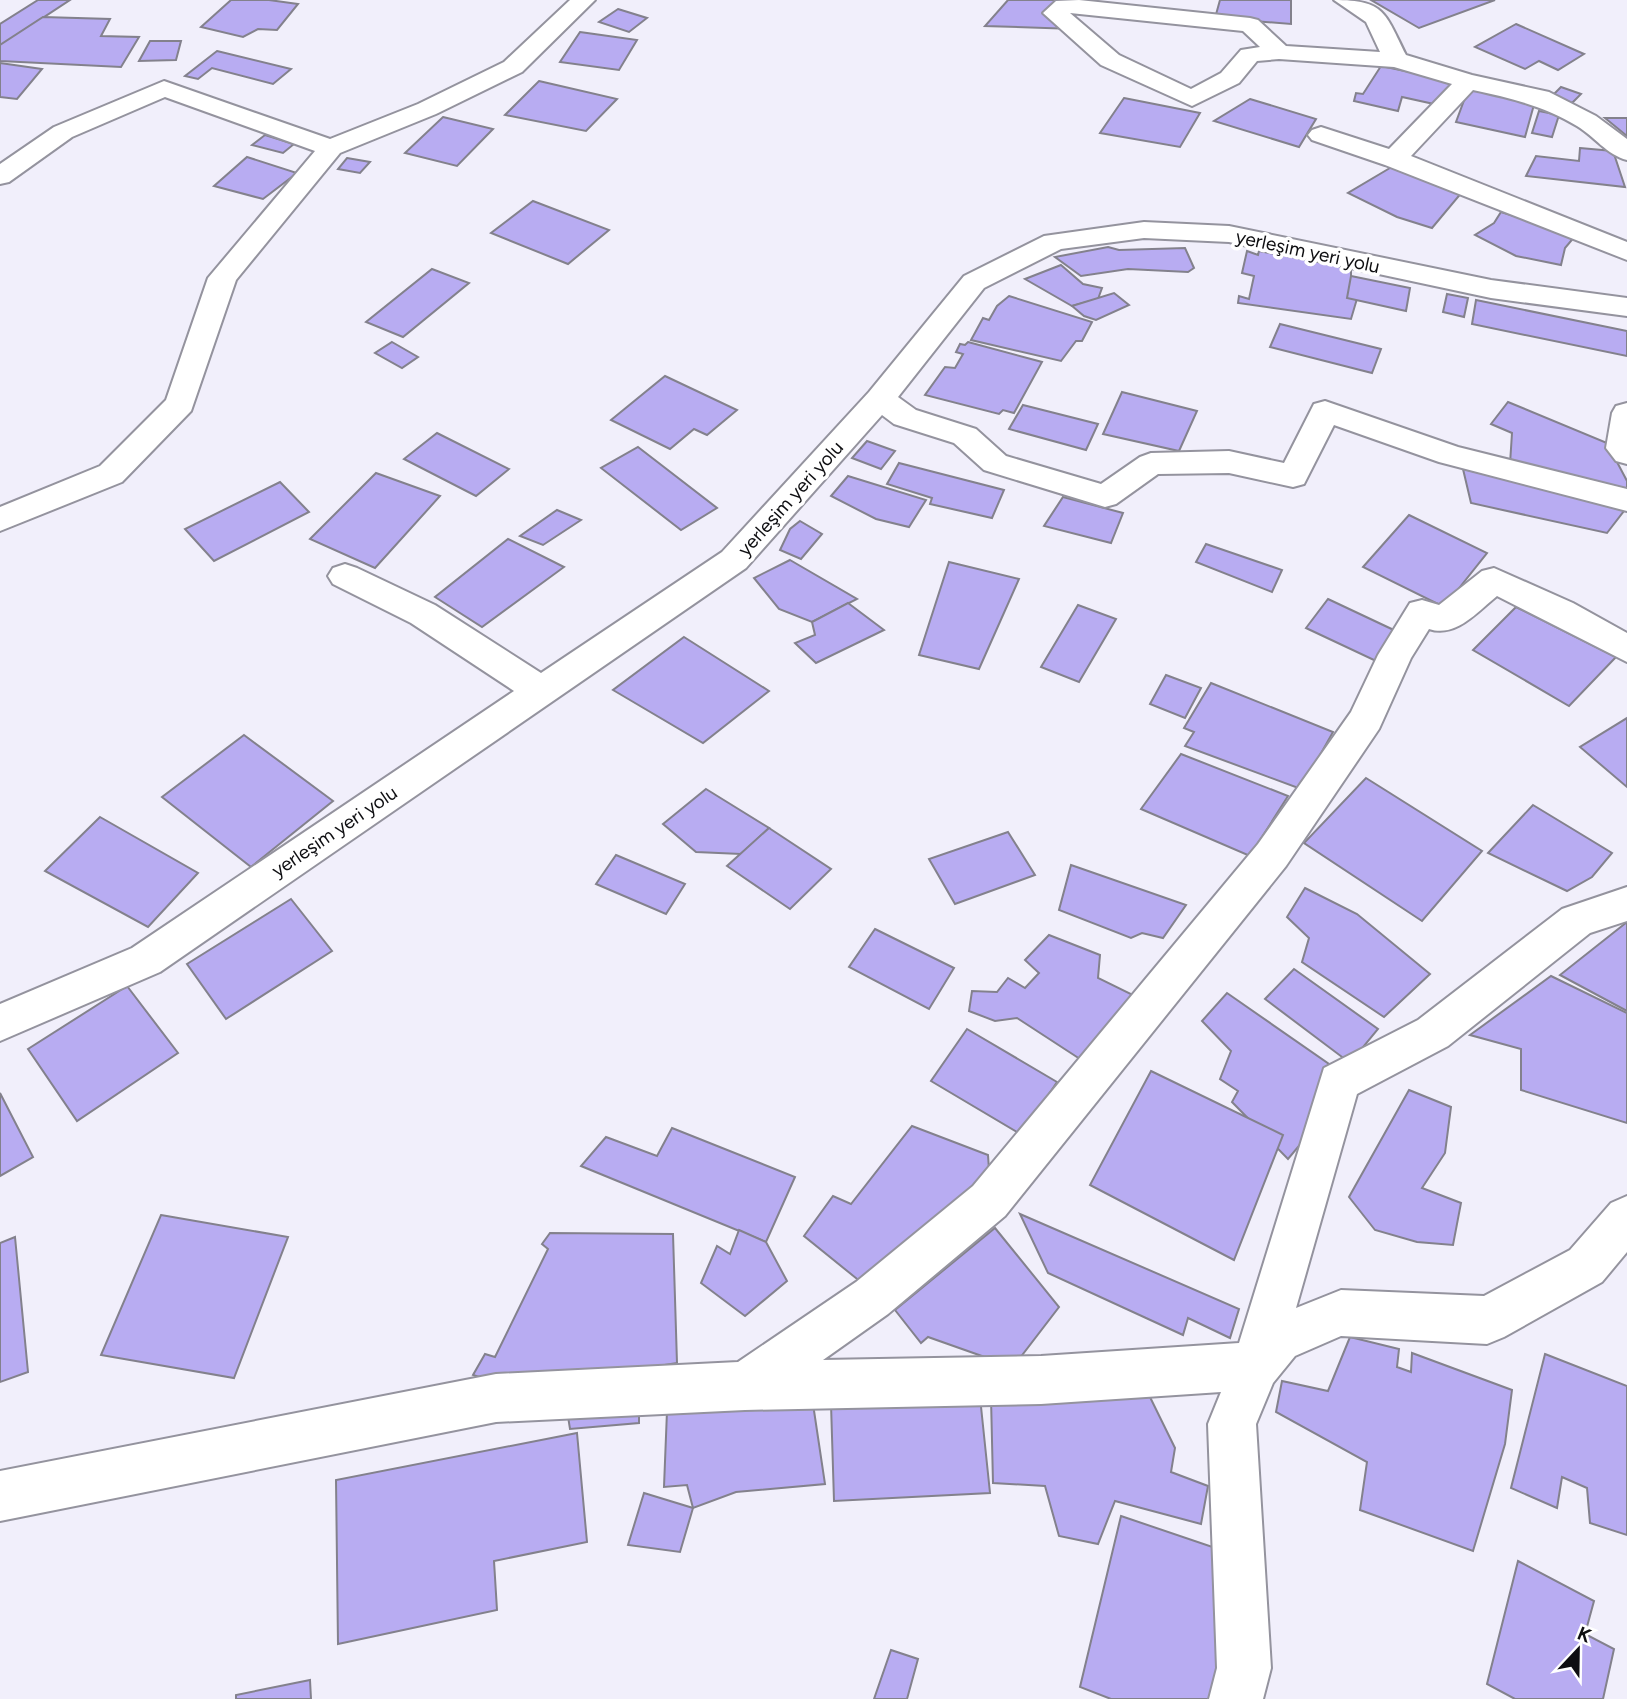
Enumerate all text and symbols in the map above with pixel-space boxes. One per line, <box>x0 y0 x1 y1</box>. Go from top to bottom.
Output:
street label: yerleşim yeri yolu <box>1234 225 1382 278</box>
street label: yerleşim yeri yolu <box>733 436 848 560</box>
street label: yerleşim yeri yolu <box>267 781 401 882</box>
north arrow <box>1543 1615 1613 1685</box>
text: K <box>1574 1622 1595 1648</box>

